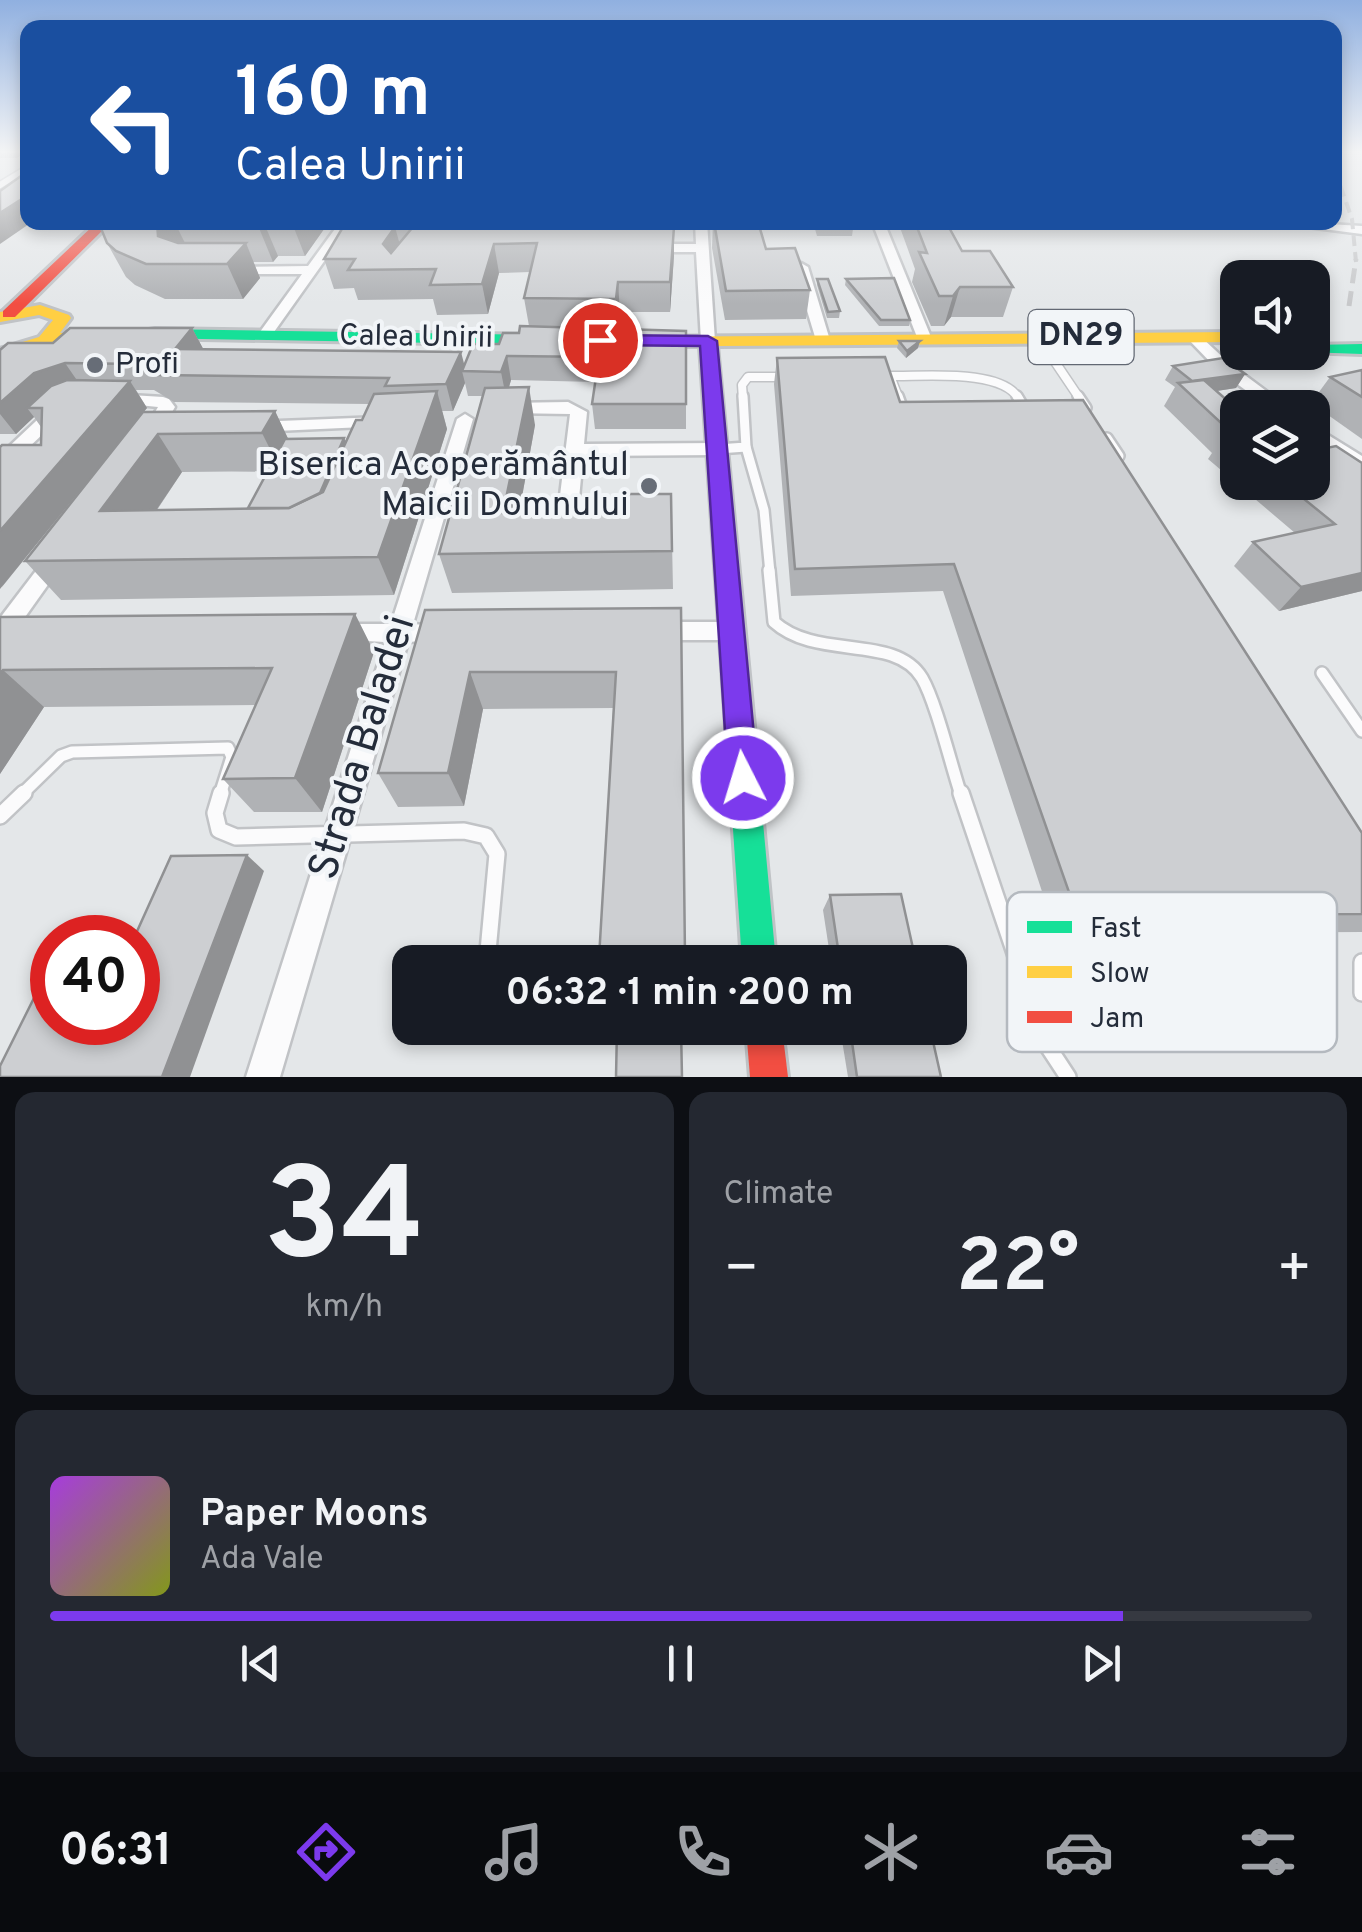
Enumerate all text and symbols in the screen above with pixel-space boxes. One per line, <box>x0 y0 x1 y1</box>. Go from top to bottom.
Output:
text: 160 m <box>235 52 431 141</box>
icon: left <box>70 60 200 190</box>
text: Calea Unirii <box>235 139 466 196</box>
map controls <box>1220 260 1330 500</box>
button: sound <box>1220 260 1330 370</box>
pin <box>558 298 643 383</box>
road number: DN29 <box>1028 310 1134 364</box>
icon: arrive <box>573 313 628 368</box>
street label: Calea Unirii <box>339 318 493 358</box>
place label: Profi <box>115 347 179 384</box>
marker: Profi <box>84 354 106 376</box>
button: layers <box>1220 390 1330 500</box>
place label: Biserica Acoperământul Maicii Domnului <box>257 444 629 528</box>
marker: Biserica Acoperământul Maicii Domnului <box>638 475 660 497</box>
street label: Strada Baladei <box>299 610 429 886</box>
position arrow <box>691 726 795 830</box>
legend <box>1007 892 1337 1052</box>
text: Fast <box>1090 912 1142 948</box>
speed limit sign: 40 <box>30 915 160 1045</box>
text: Slow <box>1090 957 1149 993</box>
text: 06:32 · 1 min · 200 m <box>505 970 854 1019</box>
text: Jam <box>1090 1002 1144 1038</box>
text: 34 <box>264 1140 425 1305</box>
text: Climate <box>724 1175 833 1215</box>
text: 22° <box>956 1223 1079 1318</box>
text: − <box>724 1236 759 1306</box>
text: + <box>1277 1236 1312 1306</box>
text: km/h <box>305 1288 383 1328</box>
text: Paper Moons <box>200 1491 429 1540</box>
text: Ada Vale <box>200 1540 324 1580</box>
icon: previous <box>233 1636 288 1691</box>
icon: pause <box>653 1636 708 1691</box>
icon: next <box>1074 1636 1129 1691</box>
icon: directions <box>291 1817 361 1887</box>
icon: music <box>479 1817 549 1887</box>
icon: phone <box>668 1817 738 1887</box>
icon: climate <box>856 1817 926 1887</box>
icon: car <box>1044 1817 1114 1887</box>
icon: filters <box>1233 1817 1303 1887</box>
text: 06:31 <box>59 1824 172 1881</box>

